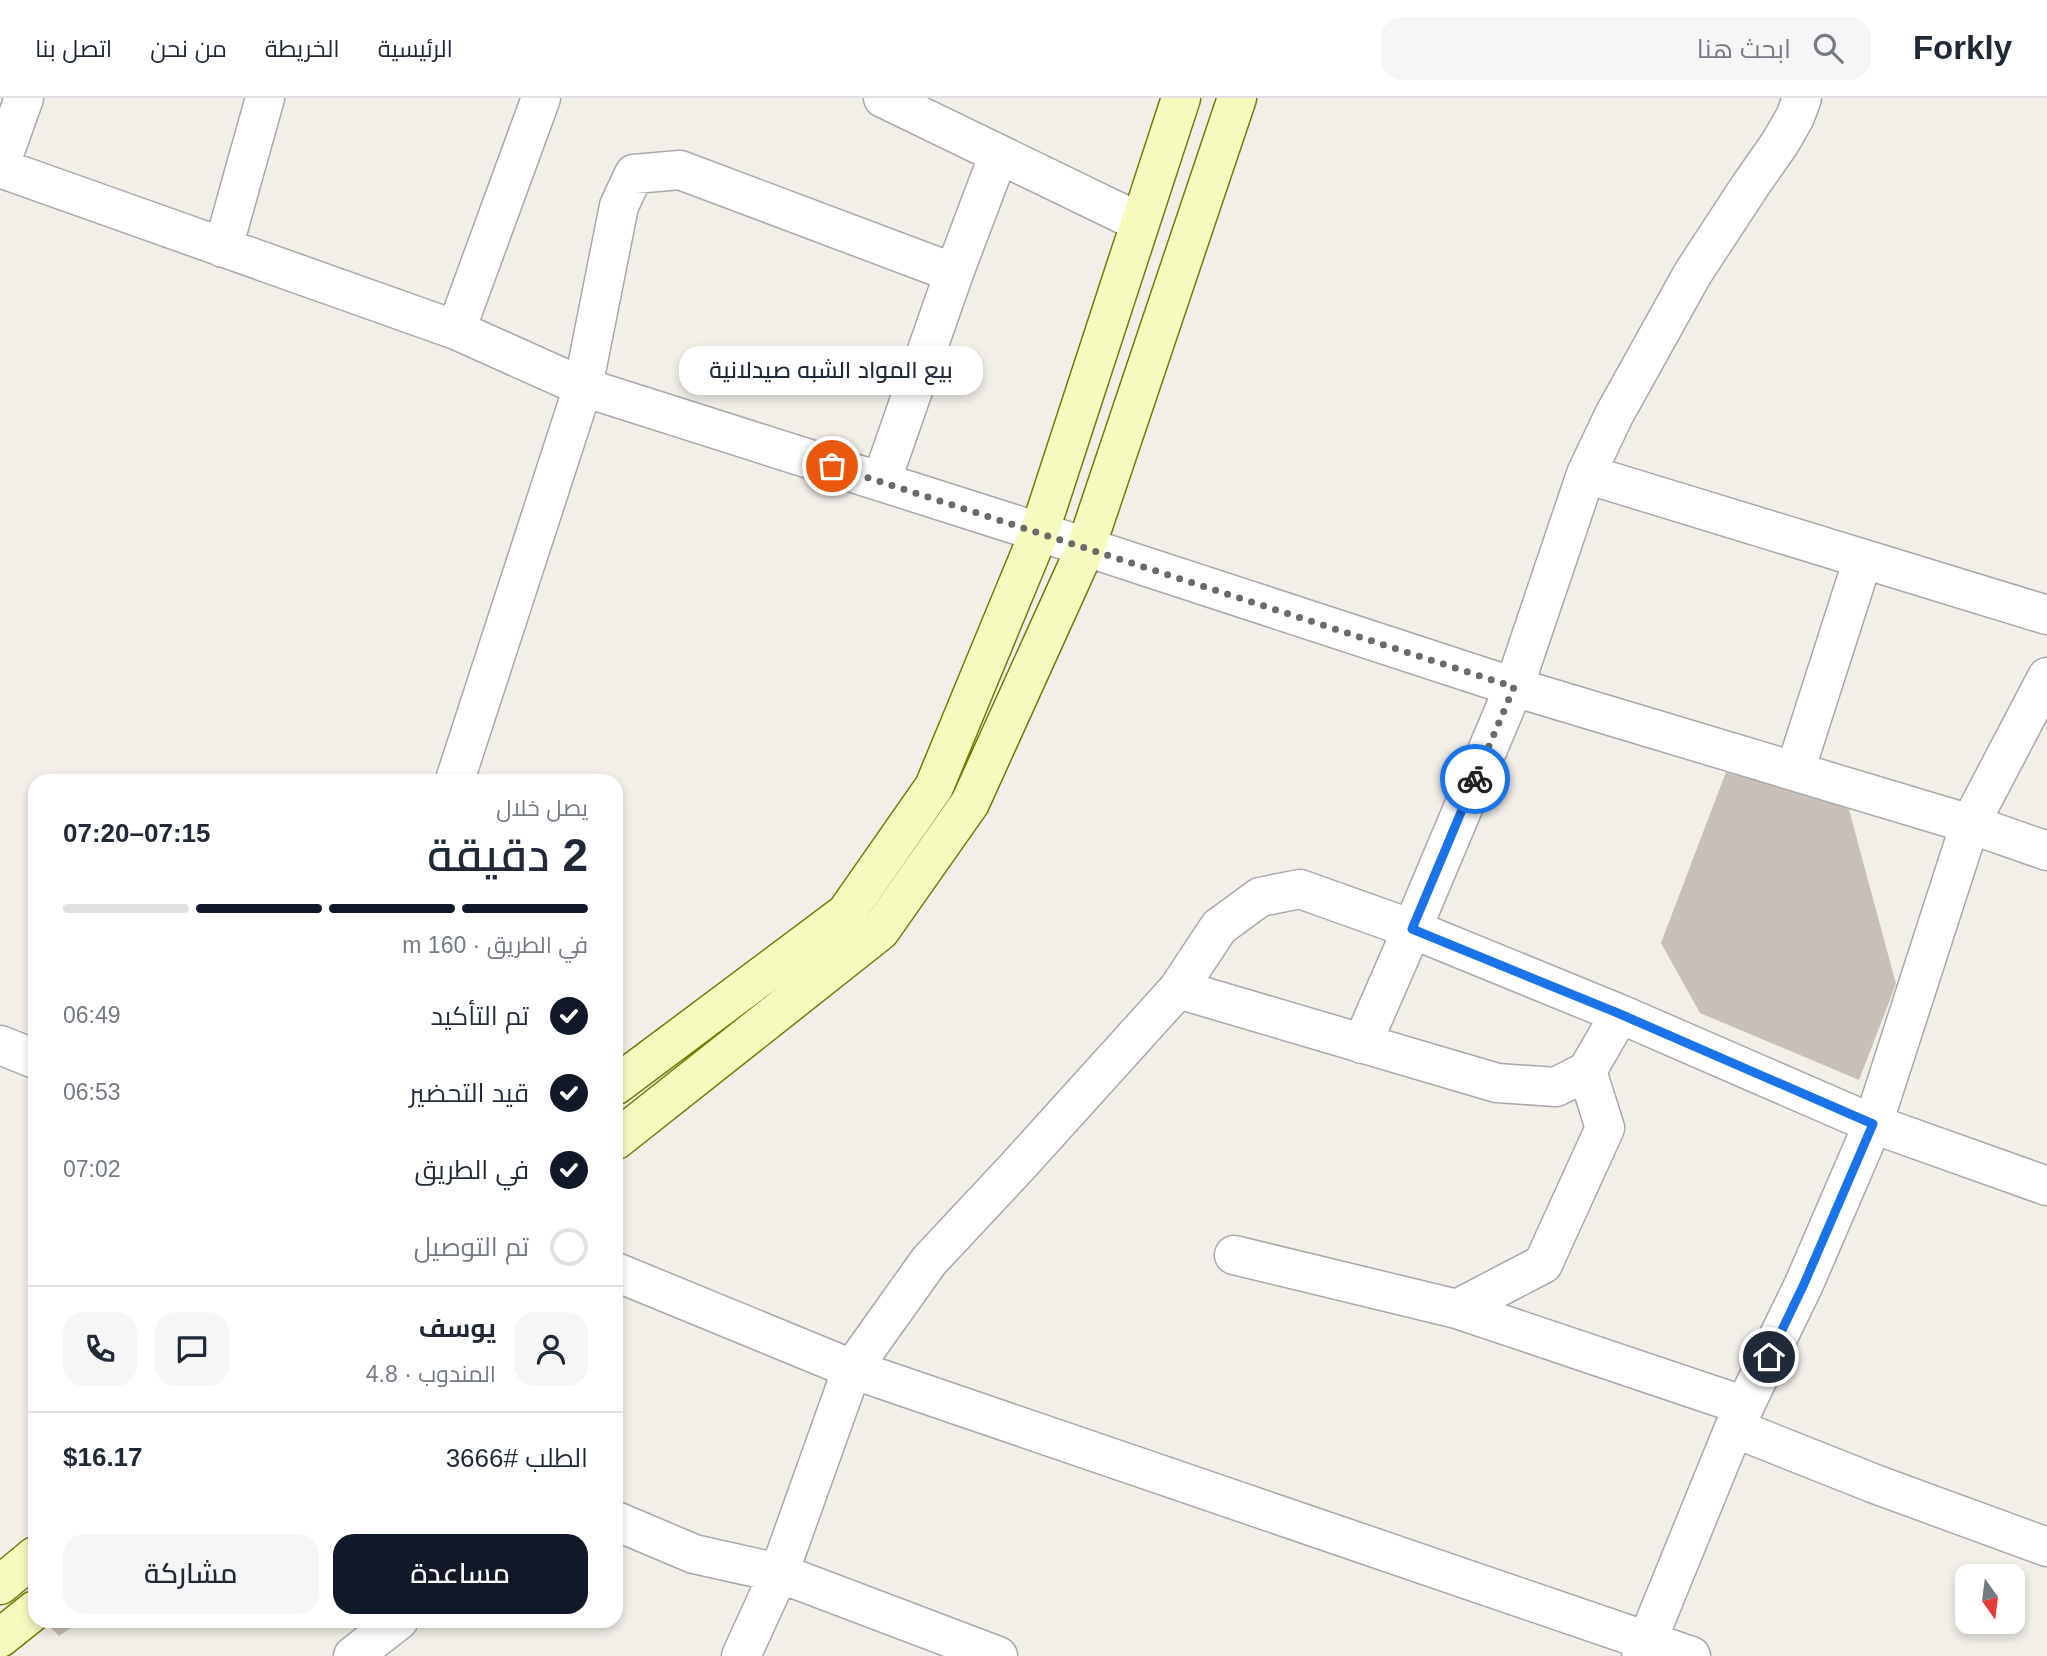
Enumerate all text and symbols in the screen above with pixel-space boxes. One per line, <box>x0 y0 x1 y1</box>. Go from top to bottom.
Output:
search box <box>1381 17 1871 80</box>
icon: search <box>1809 29 1847 67</box>
text: Forkly <box>1913 29 2012 66</box>
text: ابحث هنا <box>1697 34 1791 64</box>
text: اتصل بنا <box>35 35 112 62</box>
text: من نحن <box>150 35 227 62</box>
text: الخريطة <box>265 35 340 62</box>
text: الرئيسية <box>378 35 453 62</box>
callout: بيع المواد الشبه صيدلانية <box>680 347 984 396</box>
text: بيع المواد الشبه صيدلانية <box>709 357 953 383</box>
pin <box>802 436 862 496</box>
icon: bag <box>813 447 851 485</box>
courier <box>1440 744 1510 814</box>
icon: bike <box>1456 760 1494 798</box>
text: يصل خلال <box>496 795 588 821</box>
text: 07:15–07:20 <box>63 818 210 848</box>
text: 2 دقيقة <box>427 829 588 881</box>
text: في الطريق · 160 m <box>402 932 588 958</box>
icon: check <box>550 997 588 1035</box>
text: تم التأكيد <box>430 1001 529 1031</box>
text: 06:49 <box>63 1002 121 1028</box>
icon: check <box>550 1074 588 1112</box>
text: قيد التحضير <box>409 1078 529 1108</box>
text: 06:53 <box>63 1079 121 1105</box>
icon: check <box>550 1151 588 1189</box>
text: في الطريق <box>414 1155 529 1185</box>
text: 07:02 <box>63 1156 121 1182</box>
text: تم التوصيل <box>414 1232 529 1262</box>
button: phone <box>63 1312 137 1386</box>
button: chat <box>155 1312 229 1386</box>
button: person <box>514 1312 588 1386</box>
text: يوسف <box>419 1313 496 1343</box>
pin <box>1739 1327 1799 1387</box>
icon: home <box>1750 1338 1788 1376</box>
text: المندوب · 4.8 <box>366 1361 496 1387</box>
text: $16.17 <box>63 1442 143 1472</box>
text: الطلب #3666 <box>446 1443 588 1473</box>
button: مشاركة <box>63 1534 319 1614</box>
button: مساعدة <box>333 1534 588 1614</box>
north arrow <box>1955 1564 2025 1634</box>
map controls <box>1955 1564 2025 1634</box>

